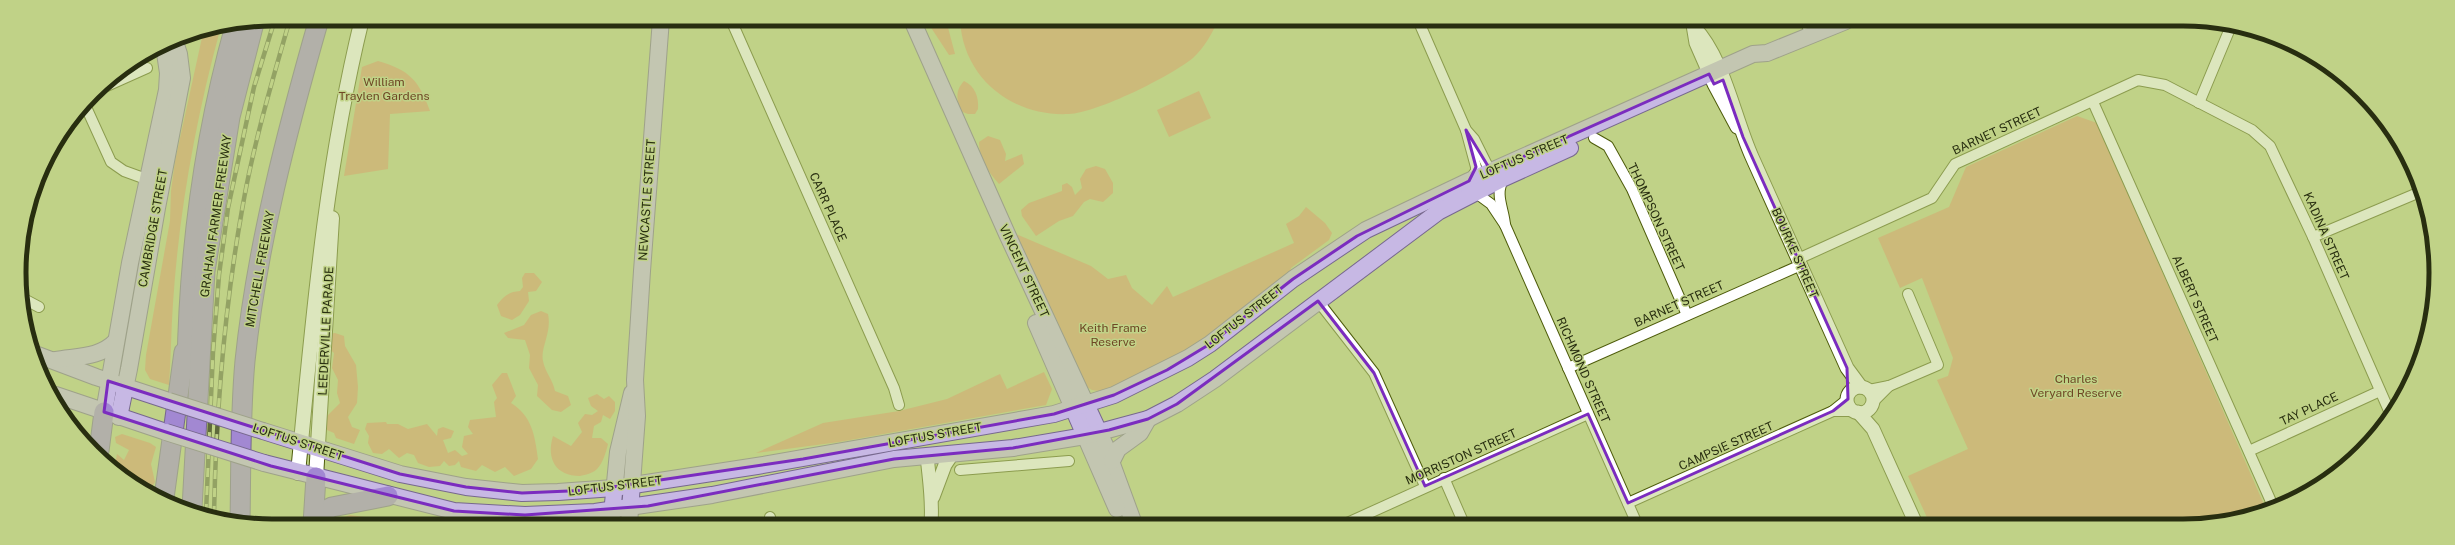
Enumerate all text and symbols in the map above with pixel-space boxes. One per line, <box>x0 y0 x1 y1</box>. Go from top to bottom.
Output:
park label: William Traylen Gardens <box>339 75 429 103</box>
street label: BARNET STREET <box>1950 104 2044 158</box>
street label: LOFTUS STREET <box>1478 132 1570 182</box>
street label: GRAHAM FARMER FREEWAY <box>198 133 234 298</box>
street label: NEWCASTLE STREET <box>636 139 658 261</box>
street label: THOMPSON STREET <box>1625 161 1687 273</box>
street label: CAMBRIDGE STREET <box>136 168 170 288</box>
street label: CARR PLACE <box>806 170 850 244</box>
street label: KADINA STREET <box>2300 190 2352 282</box>
street label: BOURKE STREET <box>1769 206 1821 300</box>
street label: MITCHELL FREEWAY <box>243 209 277 328</box>
street label: VINCENT STREET <box>996 222 1052 320</box>
street label: ALBERT STREET <box>2169 253 2221 345</box>
street label: LEEDERVILLE PARADE <box>316 266 336 396</box>
street label: BARNET STREET <box>1632 278 1726 330</box>
street label: LOFTUS STREET <box>1202 282 1286 352</box>
street label: RICHMOND STREET <box>1553 315 1613 425</box>
park label: Keith Frame Reserve <box>1079 321 1147 349</box>
park label: Charles Veryard Reserve <box>2030 372 2122 400</box>
street label: TAY PLACE <box>2278 389 2340 429</box>
street label: CAMPSIE STREET <box>1676 419 1776 473</box>
street label: LOFTUS STREET <box>887 420 983 450</box>
street label: LOFTUS STREET <box>251 421 345 463</box>
street label: MORRISTON STREET <box>1403 426 1519 488</box>
street label: LOFTUS STREET <box>567 473 663 499</box>

